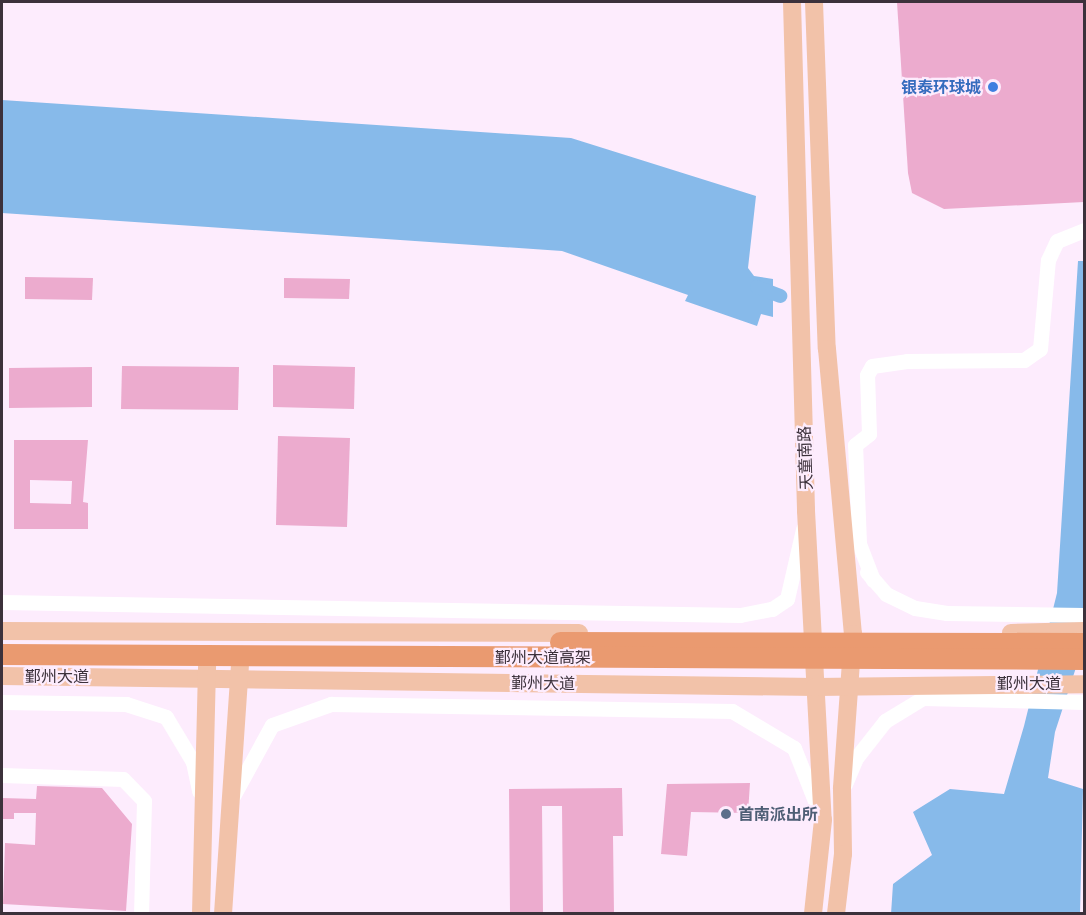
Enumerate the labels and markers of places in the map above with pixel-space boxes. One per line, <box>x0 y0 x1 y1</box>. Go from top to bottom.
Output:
place label: 银泰环球城 <box>901 77 981 97</box>
marker: 银泰环球城 <box>986 80 1000 94</box>
place label: 首南派出所 <box>738 804 818 824</box>
marker: 首南派出所 <box>719 807 733 821</box>

